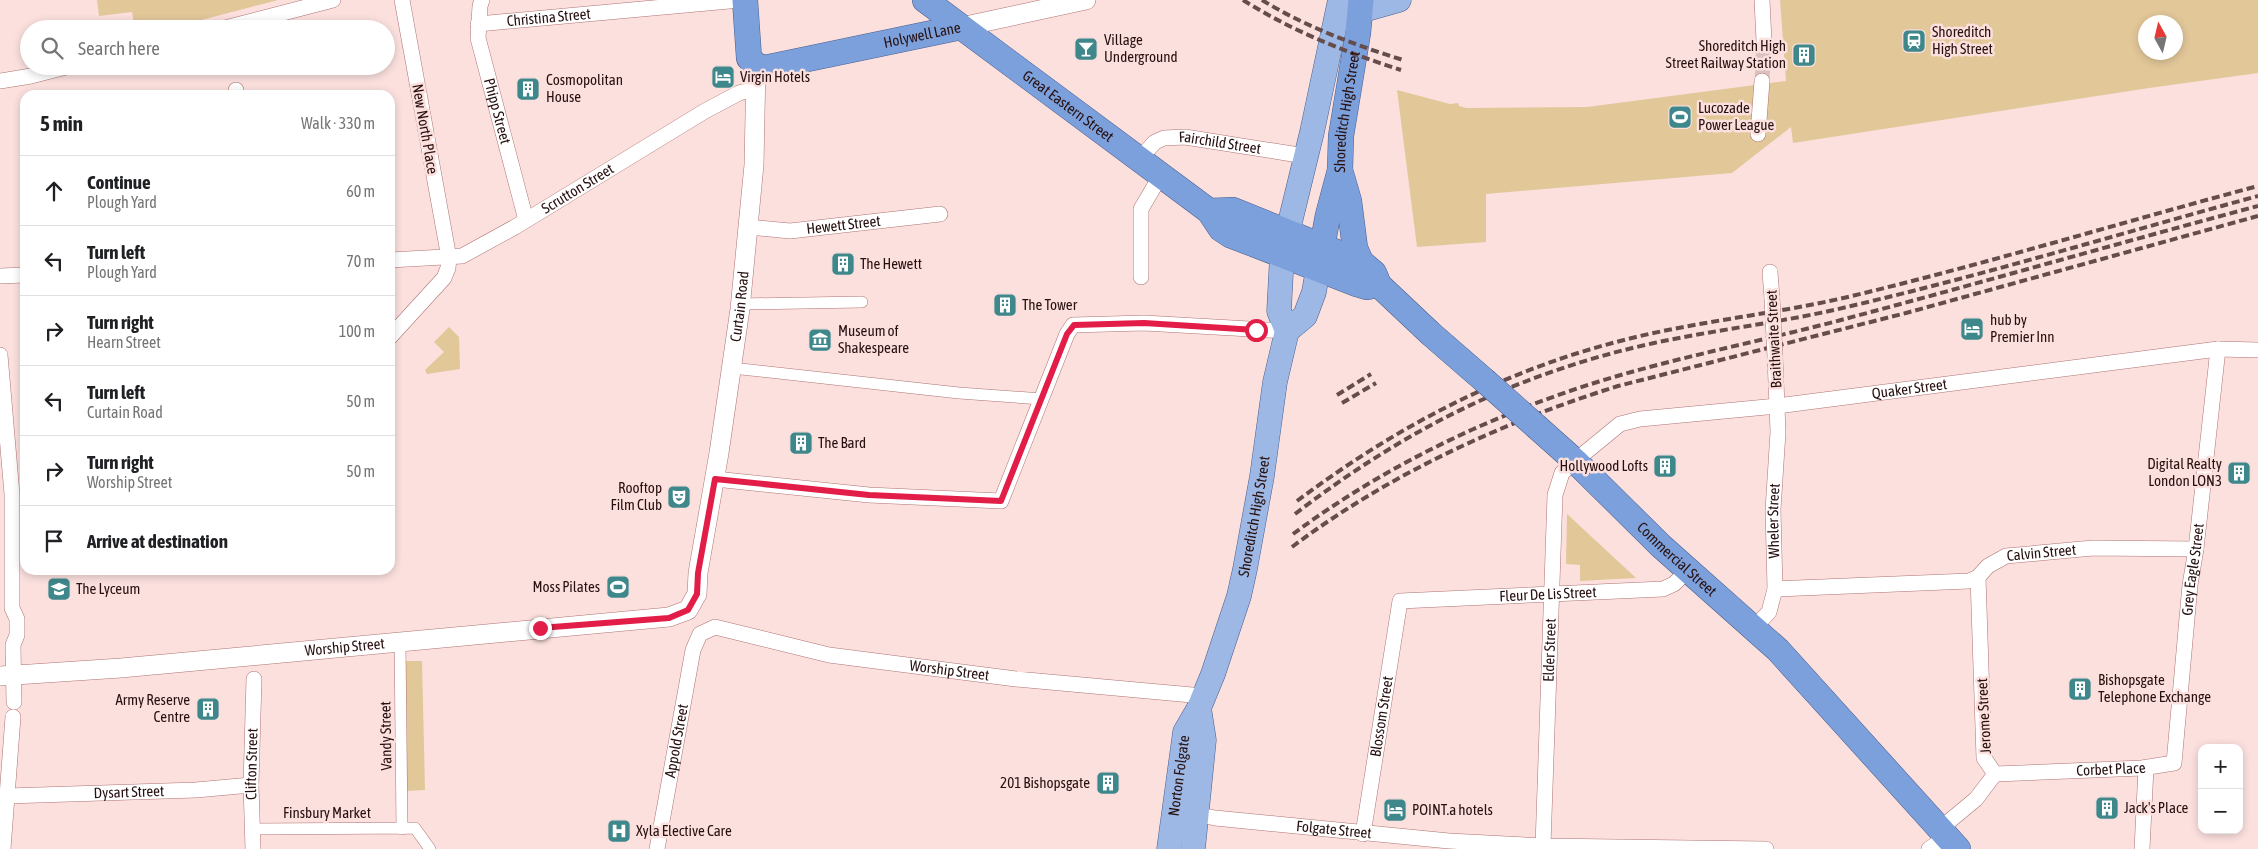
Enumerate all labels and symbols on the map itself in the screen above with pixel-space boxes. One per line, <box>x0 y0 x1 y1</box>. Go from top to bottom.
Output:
street label: Christina Street <box>506 5 591 29</box>
north arrow <box>2138 15 2183 60</box>
street label: Holywell Lane <box>882 18 962 51</box>
place label: Shoreditch High Street <box>1932 23 1993 57</box>
station icon: Shoreditch High Street <box>1901 28 1927 54</box>
place label: Village Underground <box>1104 31 1178 65</box>
bar icon: Village Underground <box>1073 36 1099 62</box>
place label: Shoreditch High Street Railway Station <box>1666 37 1786 71</box>
building icon: Shoreditch High Street Railway Station <box>1791 42 1817 68</box>
street label: Shoreditch High Street <box>1331 50 1363 173</box>
hotel icon: Virgin Hotels <box>710 64 736 90</box>
street label: Great Eastern Street <box>1019 66 1117 145</box>
place label: Virgin Hotels <box>740 68 810 85</box>
place label: Cosmopolitan House <box>546 71 623 105</box>
street label: Phipp Street <box>481 76 515 146</box>
building icon: Cosmopolitan House <box>515 76 541 102</box>
street label: New North Place <box>409 83 442 175</box>
place label: Lucozade Power League <box>1698 99 1774 133</box>
sports icon: Lucozade Power League <box>1667 104 1693 130</box>
street label: Fairchild Street <box>1178 128 1262 157</box>
street label: Scrutton Street <box>538 160 617 217</box>
street label: Hewett Street <box>805 212 881 237</box>
building icon: The Hewett <box>830 251 856 277</box>
place label: The Hewett <box>860 255 922 272</box>
street label: Curtain Road <box>726 270 752 343</box>
street label: Braithwaite Street <box>1762 289 1785 389</box>
building icon: The Tower <box>992 292 1018 318</box>
place label: The Tower <box>1022 296 1078 313</box>
place label: hub by Premier Inn <box>1990 311 2055 345</box>
hotel icon: hub by Premier Inn <box>1959 316 1985 342</box>
route start <box>1245 319 1268 342</box>
place label: Museum of Shakespeare <box>838 322 909 356</box>
museum icon: Museum of Shakespeare <box>807 327 833 353</box>
street label: Quaker Street <box>1871 375 1948 402</box>
building icon: The Bard <box>788 430 814 456</box>
place label: The Bard <box>818 434 866 451</box>
building icon: Hollywood Lofts <box>1652 453 1678 479</box>
street label: Shoreditch High Street <box>1235 455 1273 578</box>
place label: Digital Realty London LON3 <box>2147 455 2222 489</box>
place label: Hollywood Lofts <box>1560 457 1648 474</box>
building icon: Digital Realty London LON3 <box>2226 460 2252 486</box>
place label: Rooftop Film Club <box>611 479 662 513</box>
street label: Wheler Street <box>1764 483 1783 558</box>
theatre icon: Rooftop Film Club <box>666 484 692 510</box>
street label: Commercial Street <box>1634 518 1720 599</box>
street label: Grey Eagle Street <box>2178 522 2207 616</box>
street label: Calvin Street <box>2006 541 2077 564</box>
sports icon: Moss Pilates <box>605 574 631 600</box>
school or university icon: The Lyceum <box>46 576 72 602</box>
place label: Moss Pilates <box>533 578 600 595</box>
place label: The Lyceum <box>76 580 140 597</box>
street label: Fleur De Lis Street <box>1499 583 1597 604</box>
route end <box>529 617 552 640</box>
street label: Elder Street <box>1540 618 1559 682</box>
street label: Worship Street <box>304 635 385 659</box>
street label: Worship Street <box>909 656 990 683</box>
place label: Bishopsgate Telephone Exchange <box>2098 671 2211 705</box>
street label: Blossom Street <box>1366 675 1396 758</box>
building icon: Bishopsgate Telephone Exchange <box>2067 676 2093 702</box>
street label: Jerome Street <box>1973 678 1994 754</box>
place label: Army Reserve Centre <box>116 691 190 725</box>
building icon: Army Reserve Centre <box>195 696 221 722</box>
street label: Vandy Street <box>376 701 395 771</box>
street label: Appold Street <box>661 702 691 779</box>
street label: Clifton Street <box>242 728 261 800</box>
street label: Norton Folgate <box>1165 734 1192 817</box>
street label: Corbet Place <box>2076 759 2147 779</box>
building icon: 201 Bishopsgate <box>1095 770 1121 796</box>
place label: 201 Bishopsgate <box>1000 774 1090 791</box>
street label: Dysart Street <box>93 782 164 801</box>
building icon: Jack's Place <box>2094 795 2120 821</box>
hotel icon: POINT.a hotels <box>1382 797 1408 823</box>
place label: Jack's Place <box>2124 799 2189 816</box>
place label: POINT.a hotels <box>1412 801 1493 818</box>
street label: Finsbury Market <box>283 804 371 821</box>
street label: Folgate Street <box>1295 817 1372 841</box>
hospital icon: Xyla Elective Care <box>606 818 632 844</box>
place label: Xyla Elective Care <box>636 822 732 839</box>

